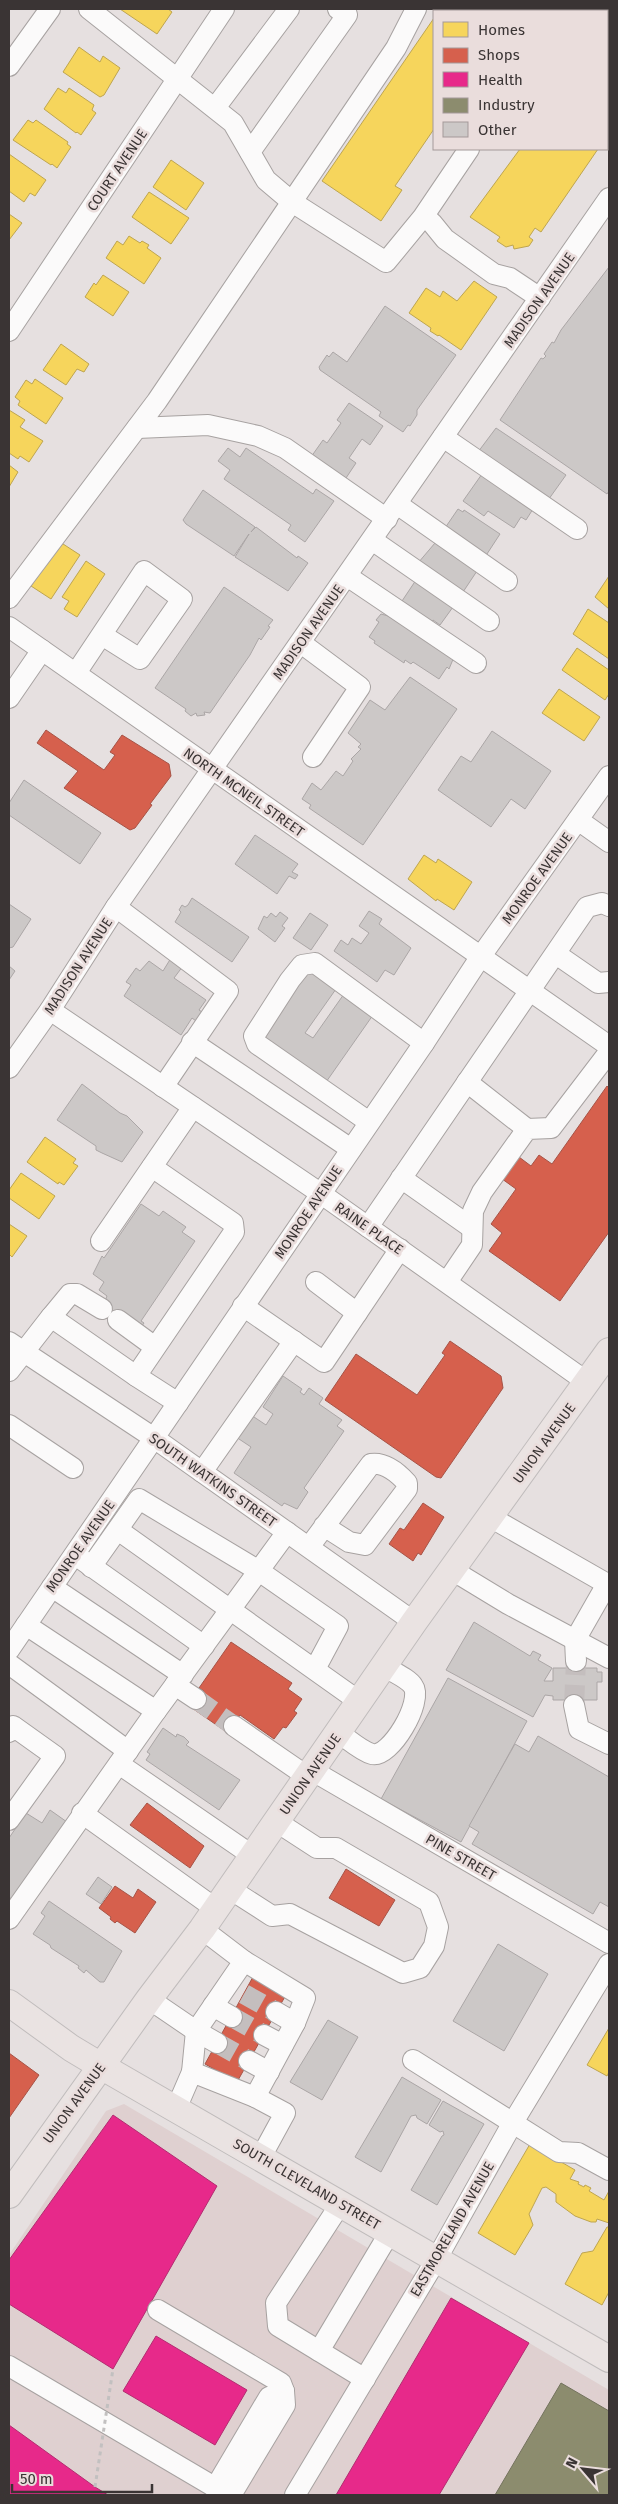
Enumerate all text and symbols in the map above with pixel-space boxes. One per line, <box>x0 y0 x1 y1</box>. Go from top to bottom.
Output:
legend <box>433 10 608 150</box>
text: Homes <box>478 21 525 39</box>
text: Shops <box>478 46 520 64</box>
text: Health <box>478 71 523 89</box>
text: Industry <box>478 96 535 114</box>
text: Other <box>478 121 517 139</box>
street label: COURT AVENUE <box>84 126 151 214</box>
street label: MADISON AVENUE <box>500 250 579 351</box>
street label: MADISON AVENUE <box>269 582 348 683</box>
street label: NORTH MCNEIL STREET <box>180 744 308 841</box>
street label: MONROE AVENUE <box>499 829 576 927</box>
street label: MADISON AVENUE <box>41 915 116 1018</box>
street label: MONROE AVENUE <box>271 1162 346 1262</box>
street label: RAINE PLACE <box>331 1199 406 1258</box>
street label: UNION AVENUE <box>510 1400 579 1487</box>
street label: SOUTH WATKINS STREET <box>146 1430 280 1531</box>
street label: MONROE AVENUE <box>42 1497 119 1596</box>
street label: UNION AVENUE <box>276 1730 345 1818</box>
street label: PINE STREET <box>423 1831 500 1885</box>
street label: UNION AVENUE <box>40 2060 109 2147</box>
street label: SOUTH CLEVELAND STREET <box>230 2135 384 2234</box>
street label: EASTMORELAND AVENUE <box>407 2159 498 2300</box>
north arrow <box>558 2444 608 2494</box>
text: N <box>562 2455 582 2471</box>
scale bar <box>12 2462 152 2494</box>
text: 50 m <box>20 2470 53 2488</box>

